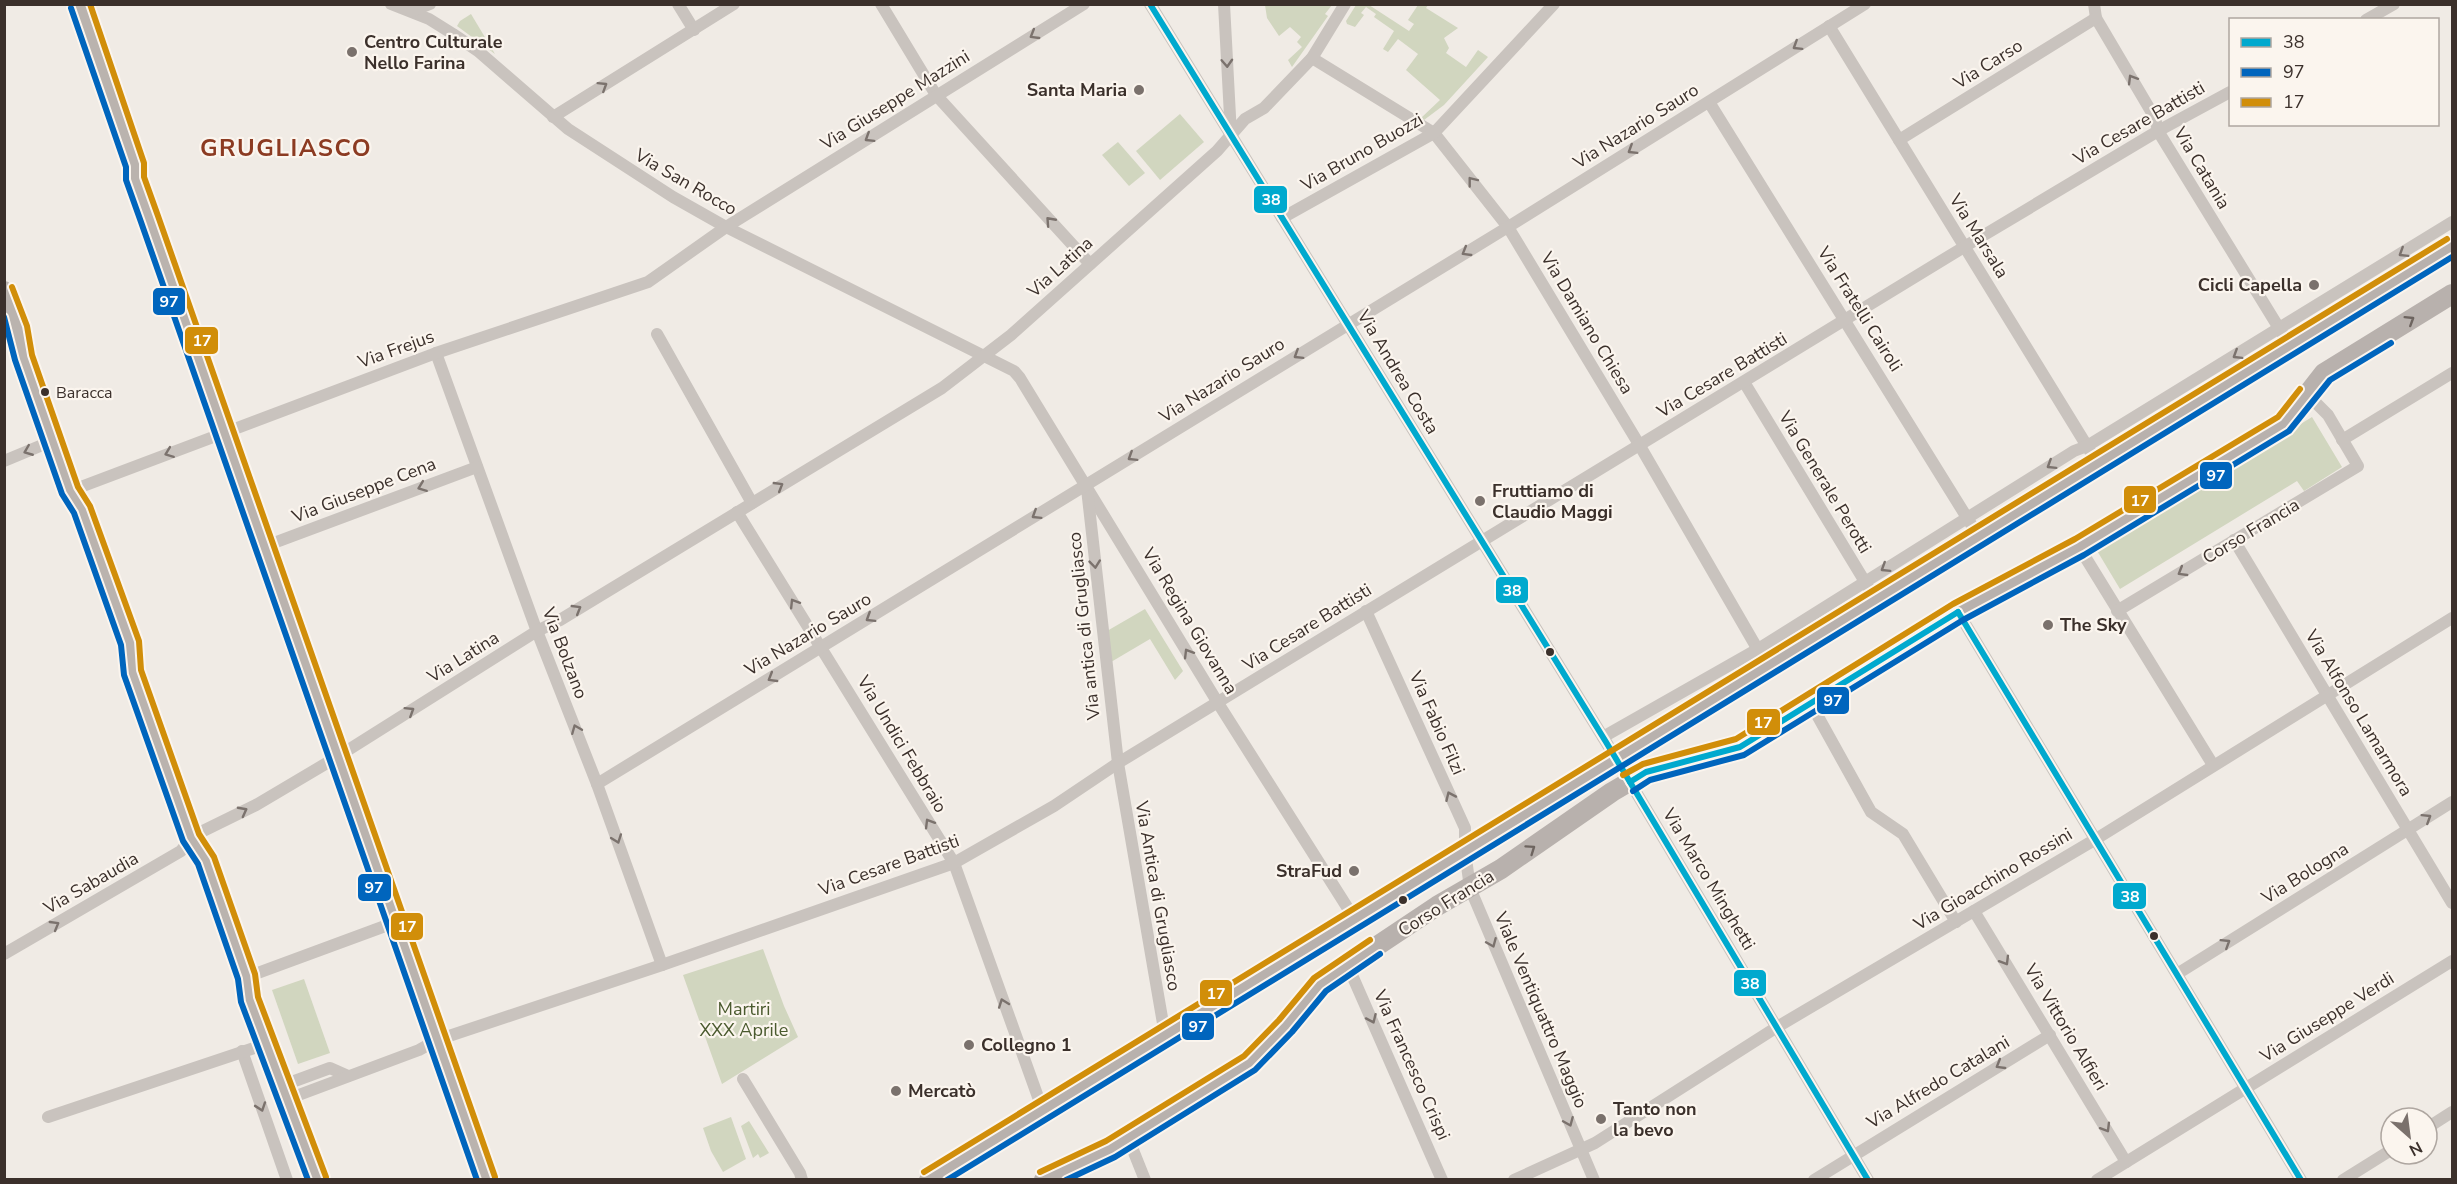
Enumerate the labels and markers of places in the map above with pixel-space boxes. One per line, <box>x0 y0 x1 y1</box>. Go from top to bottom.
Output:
place label: Centro Culturale Nello Farina <box>364 30 503 75</box>
marker: Centro Culturale Nello Farina <box>345 45 359 59</box>
place label: Santa Maria <box>1027 78 1127 102</box>
marker: Santa Maria <box>1132 83 1146 97</box>
place label: Cicli Capella <box>2198 273 2302 297</box>
marker: Cicli Capella <box>2307 278 2321 292</box>
place label: Baracca <box>56 382 113 404</box>
marker: Baracca <box>39 386 51 398</box>
place label: Fruttiamo di Claudio Maggi <box>1492 479 1613 524</box>
marker: Fruttiamo di Claudio Maggi <box>1473 494 1487 508</box>
place label: The Sky <box>2060 613 2127 637</box>
marker: The Sky <box>2041 618 2055 632</box>
unlabelled marker <box>1544 646 1556 658</box>
place label: StraFud <box>1276 859 1342 883</box>
marker: StraFud <box>1347 864 1361 878</box>
unlabelled marker <box>1397 894 1409 906</box>
unlabelled marker <box>2148 930 2160 942</box>
place label: Collegno 1 <box>981 1033 1072 1057</box>
marker: Collegno 1 <box>962 1038 976 1052</box>
place label: Mercatò <box>908 1079 976 1103</box>
marker: Mercatò <box>889 1084 903 1098</box>
place label: Tanto non la bevo <box>1613 1097 1697 1142</box>
marker: Tanto non la bevo <box>1594 1112 1608 1126</box>

